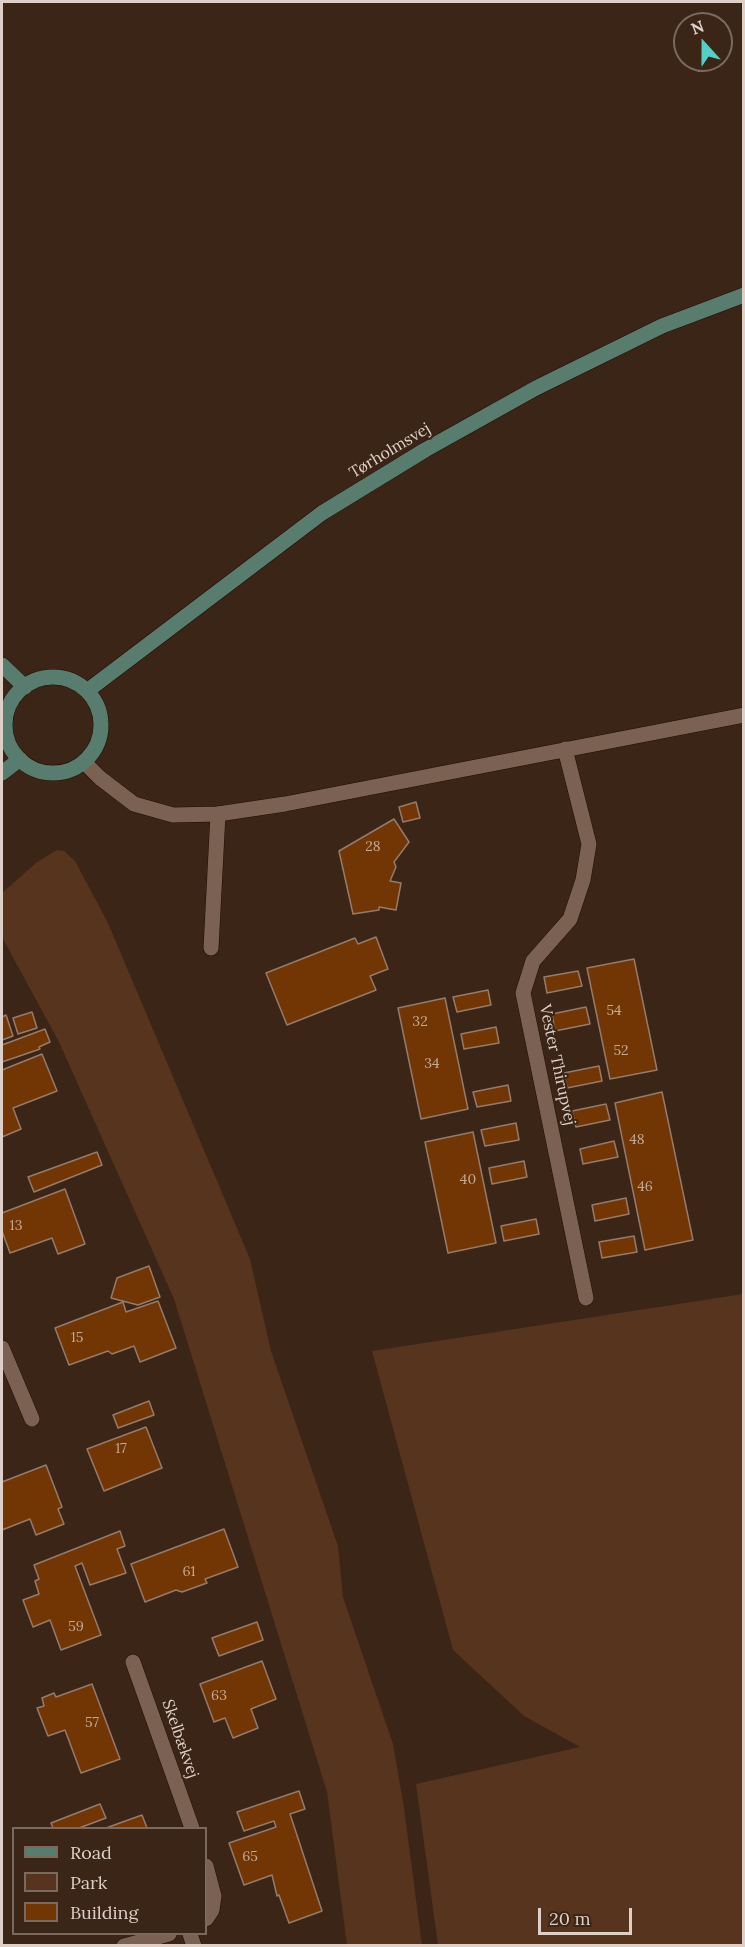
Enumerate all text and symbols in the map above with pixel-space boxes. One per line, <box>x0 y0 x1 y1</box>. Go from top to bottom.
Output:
north arrow <box>673 12 733 72</box>
text: N <box>688 16 707 39</box>
street label: Tørholmsvej <box>346 419 434 483</box>
house number: 28 <box>365 839 381 855</box>
street label: Vester Thirupvej <box>535 1003 579 1127</box>
house number: 54 <box>606 1003 622 1019</box>
house number: 32 <box>412 1014 428 1030</box>
house number: 52 <box>613 1043 629 1059</box>
house number: 34 <box>424 1056 440 1072</box>
house number: 48 <box>629 1132 645 1148</box>
house number: 40 <box>460 1172 476 1188</box>
house number: 46 <box>637 1179 653 1195</box>
house number: 13 <box>10 1218 22 1234</box>
house number: 15 <box>71 1330 83 1346</box>
house number: 17 <box>115 1441 127 1457</box>
house number: 61 <box>182 1564 196 1580</box>
house number: 59 <box>68 1619 84 1635</box>
house number: 63 <box>211 1688 227 1704</box>
street label: Skelbækvej <box>158 1697 202 1781</box>
house number: 57 <box>85 1715 99 1731</box>
legend <box>12 1827 207 1935</box>
text: Road <box>70 1841 112 1864</box>
house number: 65 <box>242 1849 258 1865</box>
text: Park <box>70 1871 107 1894</box>
scale bar <box>541 1896 636 1934</box>
text: Building <box>70 1901 138 1924</box>
text: 20 m <box>549 1907 591 1930</box>

